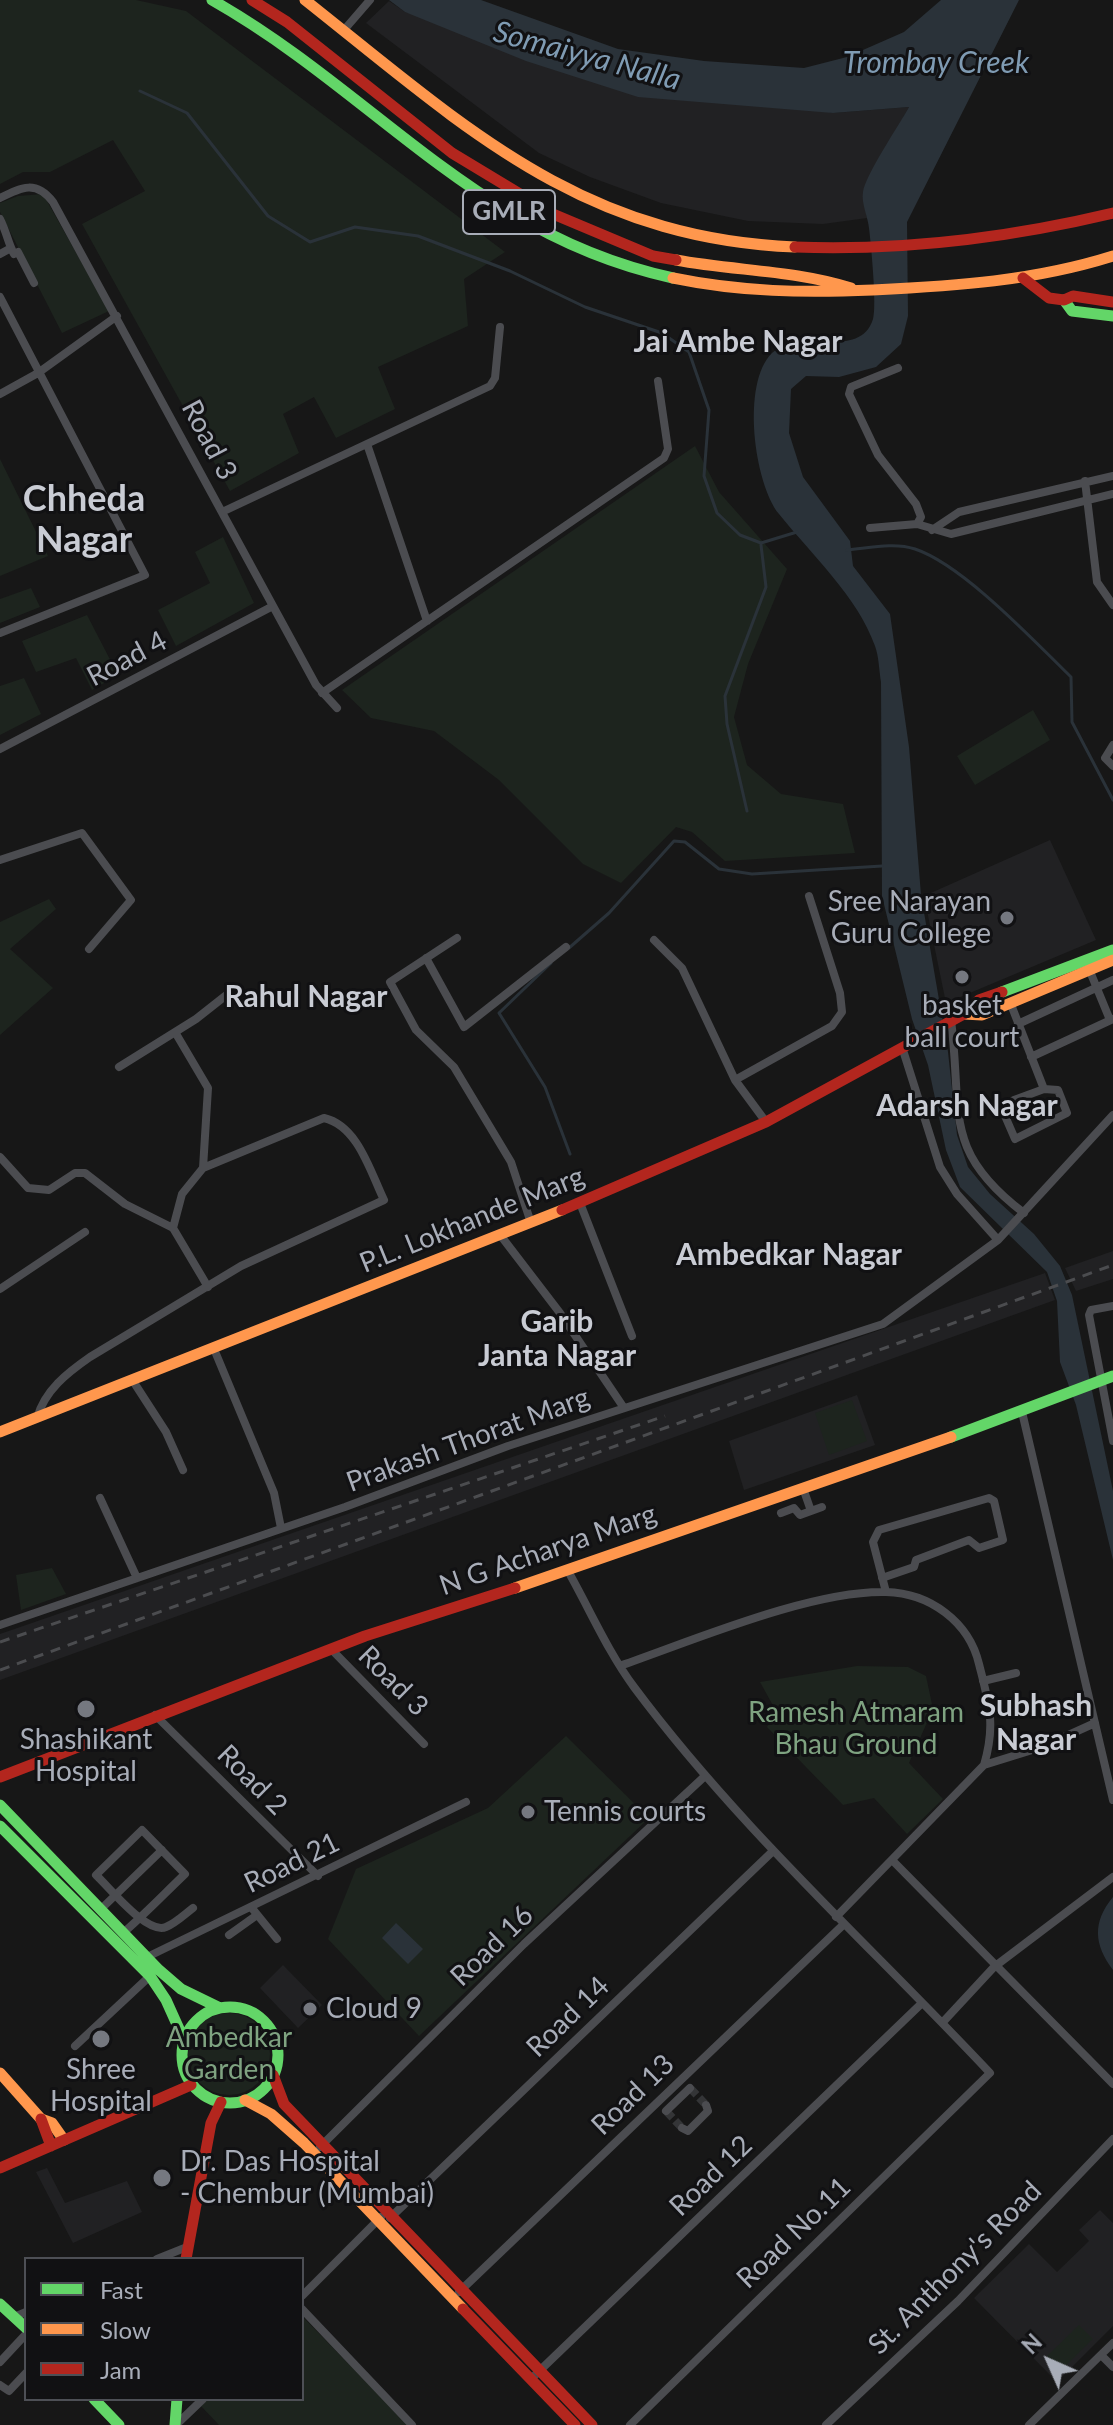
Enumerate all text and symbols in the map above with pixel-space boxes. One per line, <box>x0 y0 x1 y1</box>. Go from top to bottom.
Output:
water label: Somaiyya Nalla <box>490 14 684 98</box>
water label: Trombay Creek <box>843 45 1029 81</box>
road number: GMLR <box>463 190 555 234</box>
district label: Jai Ambe Nagar <box>634 324 842 360</box>
street label: Road 3 <box>174 394 244 486</box>
district label: Chheda Nagar <box>23 477 145 562</box>
street label: Road 4 <box>81 624 173 694</box>
place label: Sree Narayan Guru College <box>828 885 991 951</box>
marker: Sree Narayan Guru College <box>998 909 1016 927</box>
marker: basket ball court <box>953 968 971 986</box>
district label: Rahul Nagar <box>224 979 388 1015</box>
place label: basket ball court <box>905 989 1019 1055</box>
district label: Adarsh Nagar <box>876 1088 1058 1124</box>
street label: P.L. Lokhande Marg <box>355 1160 589 1280</box>
district label: Ambedkar Nagar <box>676 1237 902 1273</box>
district label: Garib Janta Nagar <box>478 1304 636 1374</box>
street label: Prakash Thorat Marg <box>342 1380 594 1500</box>
street label: N G Acharya Marg <box>435 1497 661 1603</box>
street label: Road 3 <box>351 1639 435 1723</box>
district label: Subhash Nagar <box>980 1688 1092 1758</box>
park label: Ramesh Atmaram Bhau Ground <box>748 1696 964 1762</box>
marker: Shashikant Hospital <box>75 1698 97 1720</box>
place label: Shashikant Hospital <box>20 1723 152 1789</box>
street label: Road 2 <box>210 1738 294 1822</box>
place label: Tennis courts <box>544 1795 706 1829</box>
marker: Tennis courts <box>519 1803 537 1821</box>
street label: Road 21 <box>239 1826 345 1900</box>
street label: Road 16 <box>444 1899 540 1993</box>
street label: Road 14 <box>520 1970 616 2064</box>
place label: Cloud 9 <box>326 1992 422 2026</box>
marker: Cloud 9 <box>301 2000 319 2018</box>
park label: Ambedkar Garden <box>166 2021 292 2087</box>
marker: Shree Hospital <box>90 2028 112 2050</box>
street label: Road 13 <box>585 2048 681 2142</box>
place label: Shree Hospital <box>50 2053 152 2119</box>
street label: Road 12 <box>663 2129 759 2223</box>
place label: Dr. Das Hospital - Chembur (Mumbai) <box>180 2145 434 2211</box>
marker: Dr. Das Hospital - Chembur (Mumbai) <box>151 2167 173 2189</box>
street label: Road No.11 <box>730 2170 858 2296</box>
street label: St. Anthony's Road <box>862 2175 1048 2361</box>
legend <box>24 2257 304 2401</box>
text: Fast <box>100 2275 143 2304</box>
text: Slow <box>100 2315 151 2344</box>
north arrow <box>1009 2321 1089 2401</box>
text: N <box>1016 2328 1047 2359</box>
text: Jam <box>100 2355 141 2384</box>

